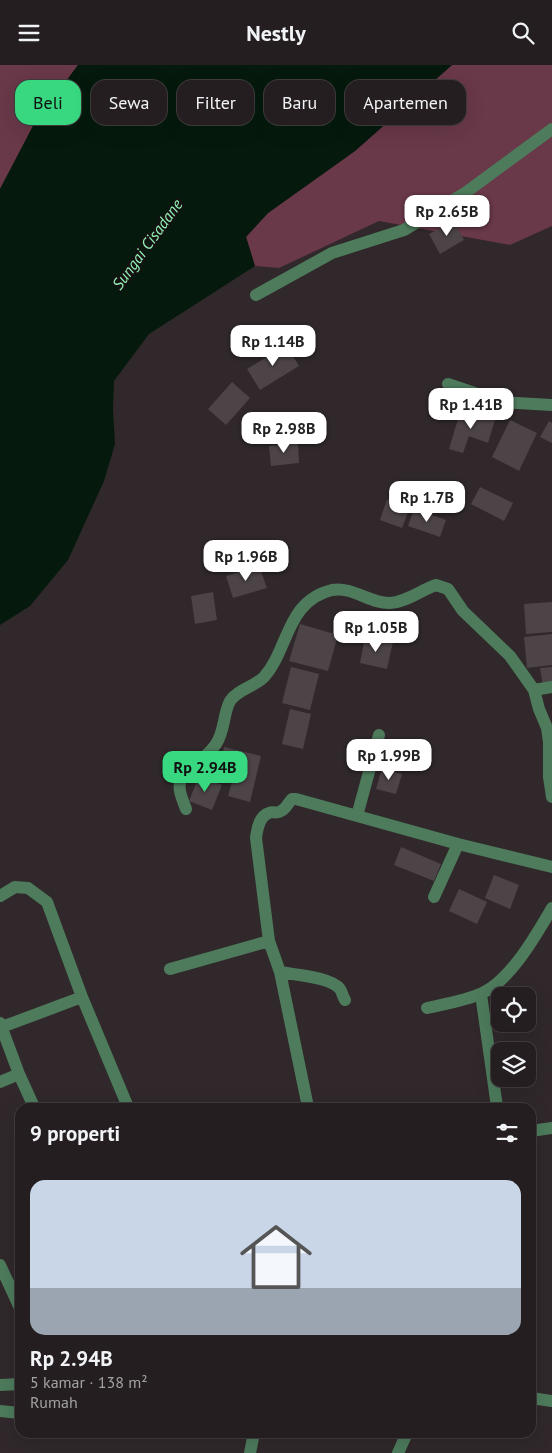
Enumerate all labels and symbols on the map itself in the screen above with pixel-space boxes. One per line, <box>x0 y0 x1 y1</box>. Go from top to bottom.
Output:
water label: Sungai Cisadane <box>107 194 187 293</box>
pin: Rp 2.65B <box>395 195 499 237</box>
pin: Rp 1.14B <box>221 325 325 367</box>
pin: Rp 1.41B <box>419 387 523 430</box>
pin: Rp 2.98B <box>232 411 336 454</box>
pin: Rp 1.7B <box>381 481 473 523</box>
pin: Rp 1.96B <box>194 539 298 582</box>
pin: Rp 1.05B <box>324 611 428 653</box>
pin: Rp 1.99B <box>337 739 441 781</box>
pin: Rp 2.94B <box>153 751 257 793</box>

